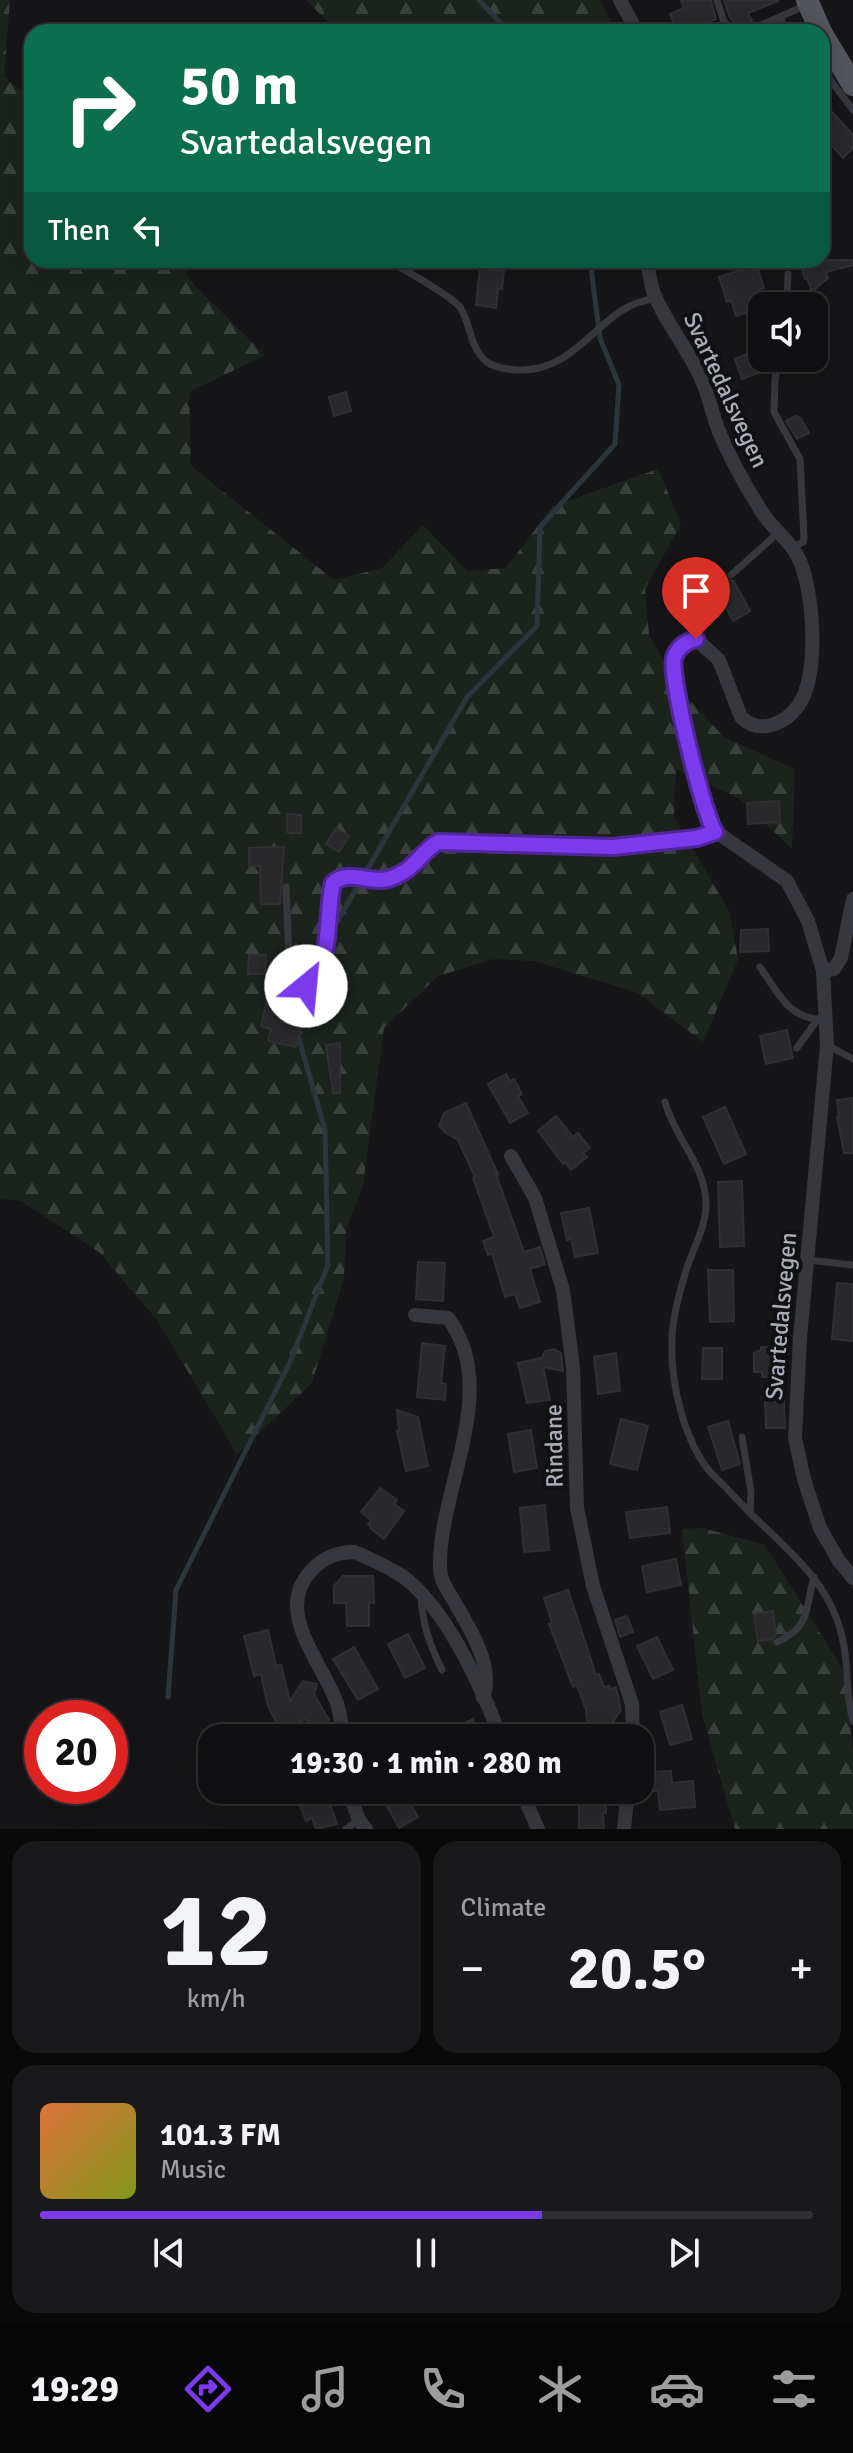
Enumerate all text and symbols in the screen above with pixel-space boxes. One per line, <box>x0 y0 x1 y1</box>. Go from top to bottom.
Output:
text: 50 m <box>180 51 298 120</box>
icon: right <box>48 56 152 160</box>
text: Svartedalsvegen <box>180 120 432 165</box>
icon: left <box>126 208 170 252</box>
text: Then <box>48 212 110 249</box>
map controls <box>748 292 828 372</box>
button: sound <box>748 292 828 372</box>
street label: Svartedalsvegen <box>677 307 775 473</box>
pin <box>662 557 730 639</box>
icon: arrive <box>674 569 718 613</box>
position arrow <box>264 944 348 1028</box>
street label: Svartedalsvegen <box>759 1231 803 1401</box>
street label: Rindane <box>538 1404 570 1488</box>
speed limit sign: 20 <box>24 1700 128 1804</box>
text: 19:30 · 1 min · 280 m <box>290 1745 562 1782</box>
text: 12 <box>160 1867 272 1995</box>
text: Climate <box>461 1892 546 1924</box>
text: 20.5° <box>568 1932 706 2006</box>
text: − <box>461 1942 484 1996</box>
text: + <box>789 1942 813 1996</box>
text: km/h <box>187 1983 246 2015</box>
text: 101.3 FM <box>160 2117 281 2154</box>
text: Music <box>160 2154 226 2186</box>
icon: previous <box>147 2231 191 2275</box>
icon: pause <box>404 2231 448 2275</box>
icon: next <box>662 2231 706 2275</box>
icon: directions <box>180 2361 236 2417</box>
icon: music <box>297 2361 353 2417</box>
icon: phone <box>415 2361 471 2417</box>
icon: climate <box>532 2361 588 2417</box>
icon: car <box>649 2361 705 2417</box>
icon: filters <box>766 2361 822 2417</box>
text: 19:29 <box>31 2367 119 2412</box>

